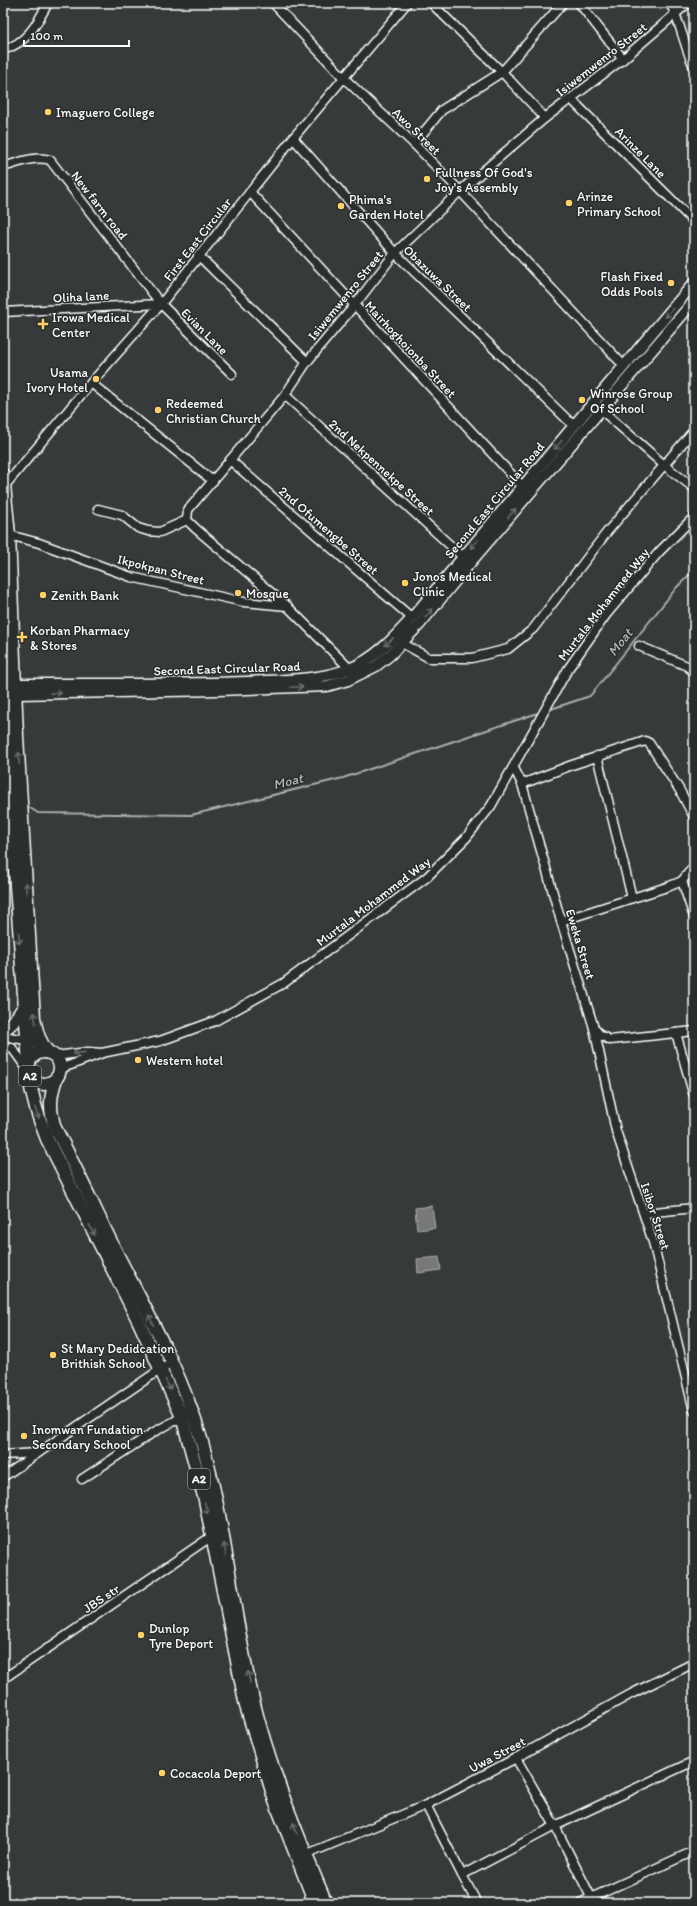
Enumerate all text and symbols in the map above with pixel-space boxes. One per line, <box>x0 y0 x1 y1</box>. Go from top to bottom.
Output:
street label: Isiwemwenro Street <box>553 19 650 100</box>
scale bar <box>24 22 129 48</box>
text: 100 m <box>30 29 63 43</box>
place label: Imaguero College <box>56 105 155 120</box>
street label: Awo Street <box>389 105 444 158</box>
marker: Imaguero College <box>43 107 53 117</box>
street label: Arinze Lane <box>612 124 669 181</box>
place label: Fullness Of God's Joy's Assembly <box>435 165 533 195</box>
street label: New farm road <box>68 168 131 242</box>
marker: Fullness Of God's Joy's Assembly <box>422 174 432 184</box>
place label: Arinze Primary School <box>577 189 661 219</box>
place label: Phima's Garden Hotel <box>349 192 424 222</box>
street label: First East Circular <box>160 194 235 284</box>
marker: Arinze Primary School <box>564 198 574 208</box>
marker: Phima's Garden Hotel <box>336 201 346 211</box>
street label: Obazuwa Street <box>400 242 475 315</box>
street label: Isiwemwenro Street <box>305 247 386 343</box>
place label: Flash Fixed Odds Pools <box>601 269 663 299</box>
marker: Flash Fixed Odds Pools <box>666 278 676 288</box>
street label: Oliha lane <box>52 288 110 305</box>
street label: Mairhoghoionba Street <box>362 298 459 401</box>
street label: Evian Lane <box>178 305 231 358</box>
one-way arrow <box>664 308 673 318</box>
place label: Irowa Medical Center <box>52 310 130 340</box>
marker: Irowa Medical Center <box>37 318 49 330</box>
place label: Usama Ivory Hotel <box>26 365 89 395</box>
marker: Usama Ivory Hotel <box>91 374 101 384</box>
place label: Winrose Group Of School <box>590 386 673 416</box>
marker: Winrose Group Of School <box>577 395 587 405</box>
place label: Redeemed Christian Church <box>166 396 261 426</box>
marker: Redeemed Christian Church <box>153 405 163 415</box>
street label: 2nd Nekpennekpe Street <box>326 416 437 519</box>
street label: Second East Circular Road <box>441 439 547 562</box>
one-way arrow <box>554 439 563 450</box>
street label: 2nd Ofumengbe Street <box>276 483 382 578</box>
one-way arrow <box>508 508 517 518</box>
one-way arrow <box>470 538 479 549</box>
street label: Murtala Mohammed Way <box>555 545 652 664</box>
street label: Ikpokpan Street <box>116 551 206 588</box>
place label: Jonos Medical Clinic <box>413 569 492 599</box>
marker: Jonos Medical Clinic <box>400 578 410 588</box>
place label: Mosque <box>246 586 289 601</box>
place label: Zenith Bank <box>51 588 119 603</box>
marker: Mosque <box>233 588 243 598</box>
marker: Zenith Bank <box>38 590 48 600</box>
one-way arrow <box>425 607 433 618</box>
place label: Korban Pharmacy & Stores <box>30 623 129 653</box>
water label: Moat <box>604 624 638 659</box>
marker: Korban Pharmacy & Stores <box>17 632 27 642</box>
one-way arrow <box>384 637 394 647</box>
street label: Second East Circular Road <box>153 658 301 679</box>
one-way arrow <box>290 683 303 691</box>
one-way arrow <box>49 689 62 697</box>
one-way arrow <box>15 752 22 765</box>
water label: Moat <box>271 769 307 793</box>
street label: Murtala Mohammed Way <box>313 854 433 949</box>
one-way arrow <box>23 882 30 895</box>
street label: Eweka Street <box>563 907 598 981</box>
one-way arrow <box>16 931 23 944</box>
one-way arrow <box>31 1012 39 1025</box>
one-way arrow <box>73 1050 86 1057</box>
place label: Western hotel <box>146 1053 223 1068</box>
marker: Western hotel <box>133 1055 143 1065</box>
road number: A2 <box>19 1066 41 1086</box>
one-way arrow <box>33 1106 41 1118</box>
street label: Isibor Street <box>638 1181 673 1252</box>
one-way arrow <box>89 1224 96 1236</box>
one-way arrow <box>147 1315 154 1327</box>
place label: St Mary Dedidcation Brithish School <box>61 1341 174 1371</box>
marker: St Mary Dedidcation Brithish School <box>48 1350 58 1360</box>
one-way arrow <box>165 1378 172 1390</box>
place label: Inomwan Fundation Secondary School <box>32 1422 143 1452</box>
marker: Inomwan Fundation Secondary School <box>19 1431 29 1441</box>
road number: A2 <box>188 1469 210 1489</box>
one-way arrow <box>203 1502 211 1515</box>
one-way arrow <box>221 1543 229 1556</box>
street label: JBS str <box>80 1580 123 1616</box>
place label: Dunlop Tyre Deport <box>149 1621 213 1651</box>
marker: Dunlop Tyre Deport <box>136 1630 146 1640</box>
one-way arrow <box>245 1671 253 1684</box>
street label: Uwa Street <box>466 1733 528 1776</box>
place label: Cocacola Deport <box>170 1766 262 1781</box>
marker: Cocacola Deport <box>157 1768 167 1778</box>
one-way arrow <box>291 1822 299 1834</box>

